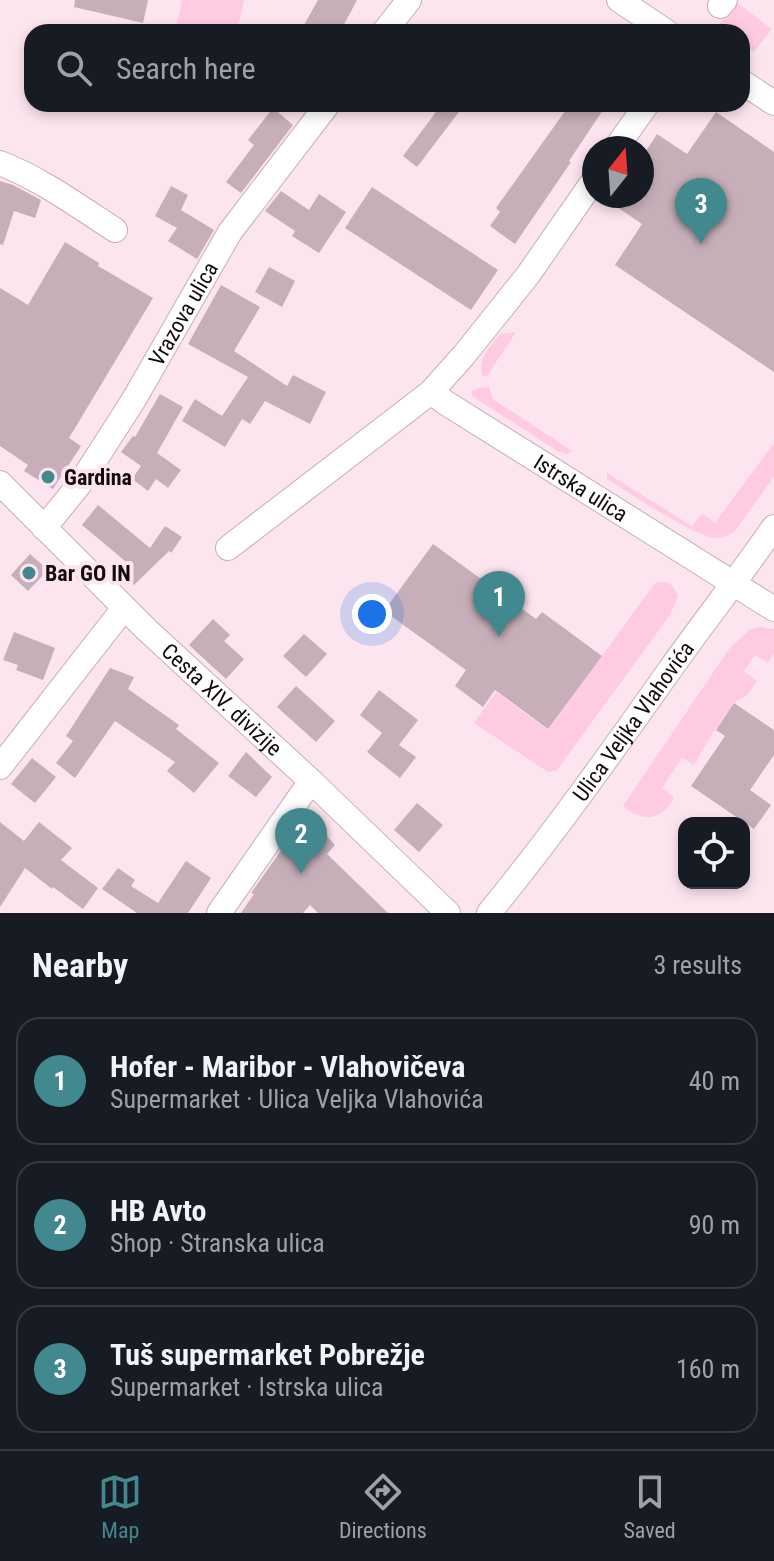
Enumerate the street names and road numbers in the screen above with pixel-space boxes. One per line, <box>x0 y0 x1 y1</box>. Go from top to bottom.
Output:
street label: Vrazova ulica <box>144 258 223 370</box>
street label: Istrska ulica <box>529 449 632 527</box>
street label: Ulica Veljka Vlahovića <box>568 637 699 806</box>
street label: Cesta XIV. divizije <box>157 638 287 761</box>

